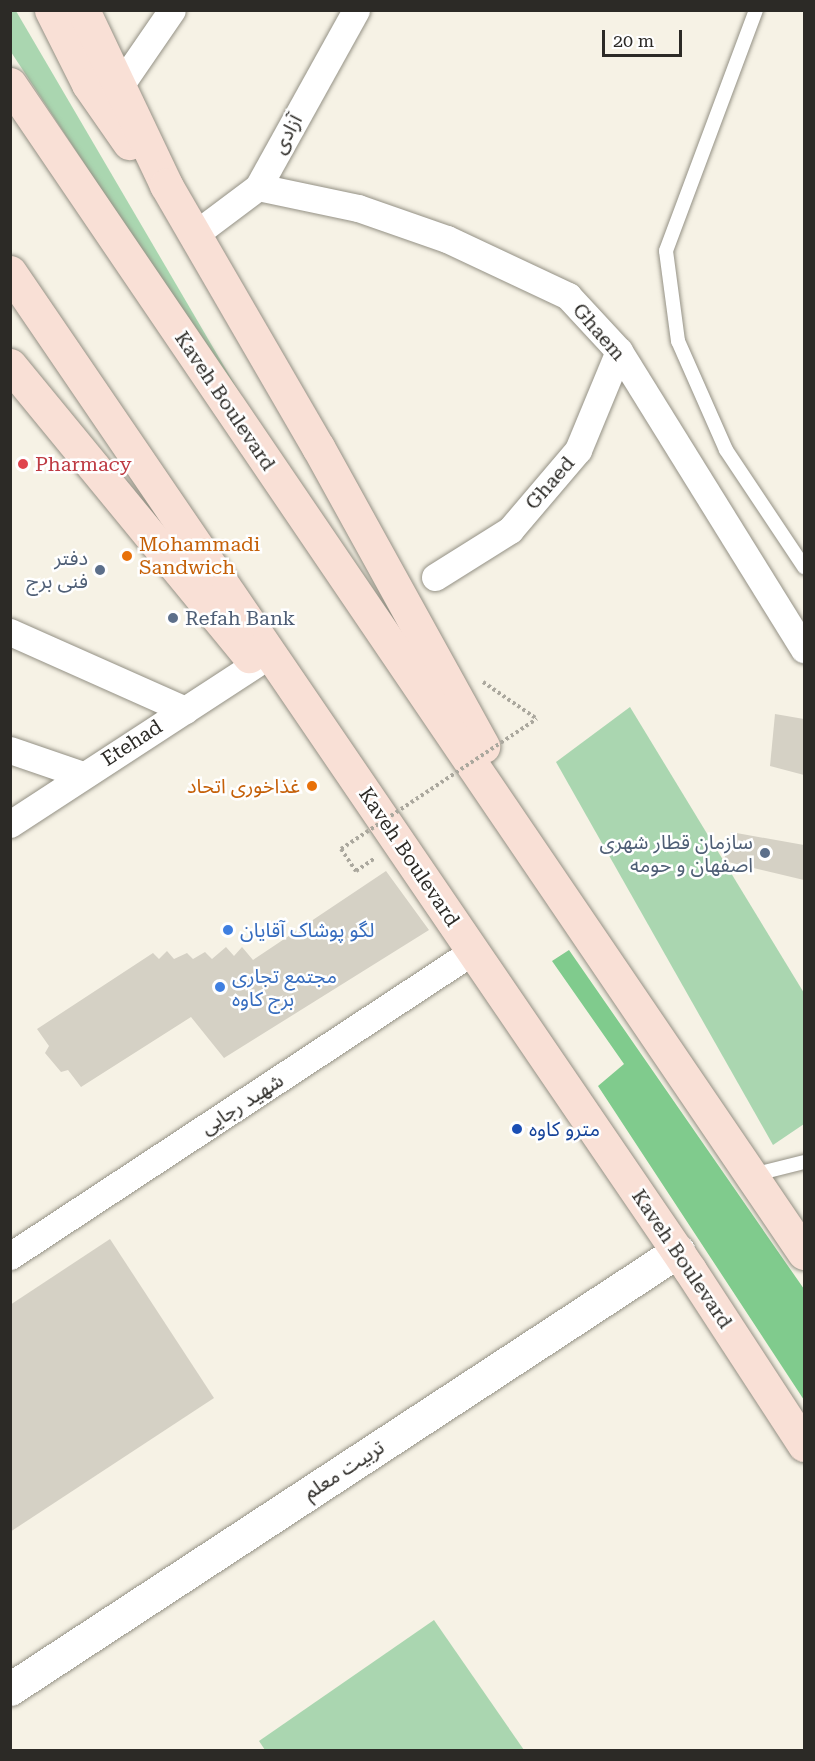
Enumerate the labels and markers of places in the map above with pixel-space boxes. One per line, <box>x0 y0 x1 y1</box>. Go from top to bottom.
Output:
place label: Pharmacy <box>35 452 132 476</box>
marker: Pharmacy <box>16 457 30 471</box>
place label: Mohammadi Sandwich <box>139 532 260 579</box>
place label: دفتر فنی برج <box>26 546 88 593</box>
marker: Mohammadi Sandwich <box>120 549 134 563</box>
marker: دفتر فنی برج <box>93 563 107 577</box>
place label: Refah Bank <box>185 606 295 630</box>
marker: Refah Bank <box>166 611 180 625</box>
place label: غذاخوری اتحاد <box>187 774 300 798</box>
marker: غذاخوری اتحاد <box>305 779 319 793</box>
place label: سازمان قطار شهری اصفهان و حومه <box>600 830 753 877</box>
marker: سازمان قطار شهری اصفهان و حومه <box>758 846 772 860</box>
place label: لگو پوشاک آقایان <box>240 918 374 942</box>
marker: لگو پوشاک آقایان <box>221 923 235 937</box>
place label: مجتمع تجاری برج کاوه <box>232 964 337 1011</box>
marker: مجتمع تجاری برج کاوه <box>213 980 227 994</box>
place label: مترو کاوه <box>529 1117 600 1141</box>
marker: مترو کاوه <box>510 1122 524 1136</box>

